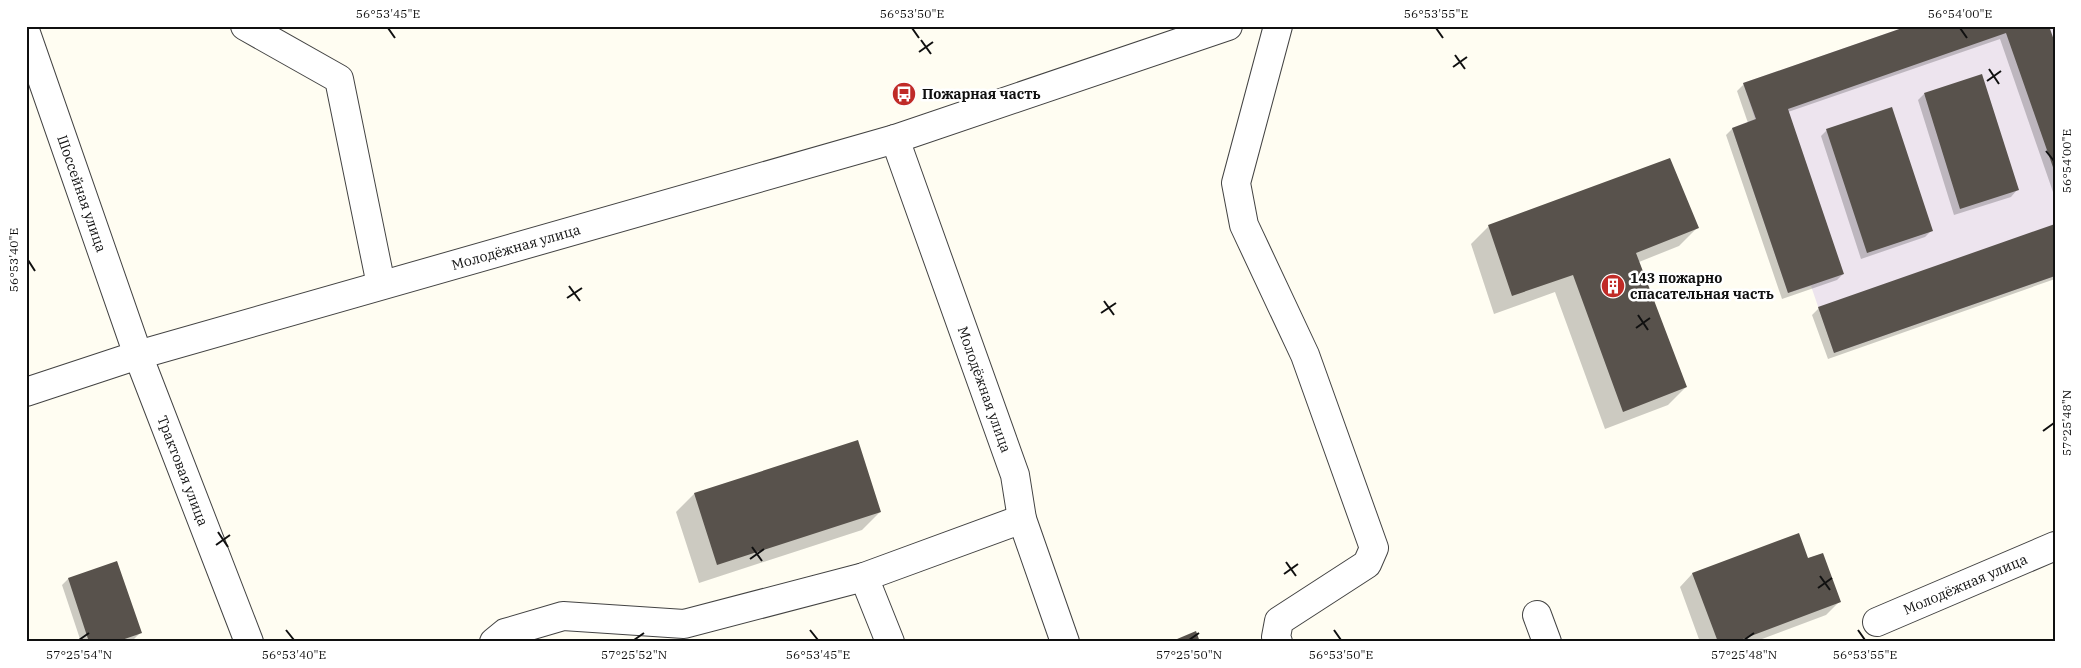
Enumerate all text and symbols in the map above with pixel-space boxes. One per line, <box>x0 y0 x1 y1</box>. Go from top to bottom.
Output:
text: 56°53'45"E <box>356 6 420 21</box>
text: 56°53'50"E <box>880 6 944 21</box>
text: 56°53'55"E <box>1404 6 1468 21</box>
text: 56°54'00"E <box>1928 6 1992 21</box>
bus stop icon: Пожарная часть <box>891 81 917 107</box>
place label: Пожарная часть <box>922 85 1041 103</box>
text: 56°54'00"E <box>2059 129 2074 193</box>
street label: Шоссейная улица <box>53 133 111 255</box>
street label: Молодёжная улица <box>450 220 583 274</box>
text: 56°53'40"E <box>6 228 21 292</box>
place label: 143 пожарно спасательная часть <box>1630 269 1774 303</box>
building icon: 143 пожарно спасательная часть <box>1600 273 1626 299</box>
street label: Молодёжная улица <box>954 324 1015 456</box>
text: 57°25'48"N <box>2059 390 2074 456</box>
street label: Трактовая улица <box>153 413 212 529</box>
street label: Молодёжная улица <box>1901 550 2030 619</box>
text: 57°25'54"N <box>46 647 112 662</box>
text: 56°53'40"E <box>262 647 326 662</box>
text: 57°25'52"N <box>601 647 667 662</box>
text: 56°53'45"E <box>786 647 850 662</box>
text: 57°25'50"N <box>1156 647 1222 662</box>
text: 56°53'50"E <box>1309 647 1373 662</box>
text: 57°25'48"N <box>1711 647 1777 662</box>
text: 56°53'55"E <box>1833 647 1897 662</box>

